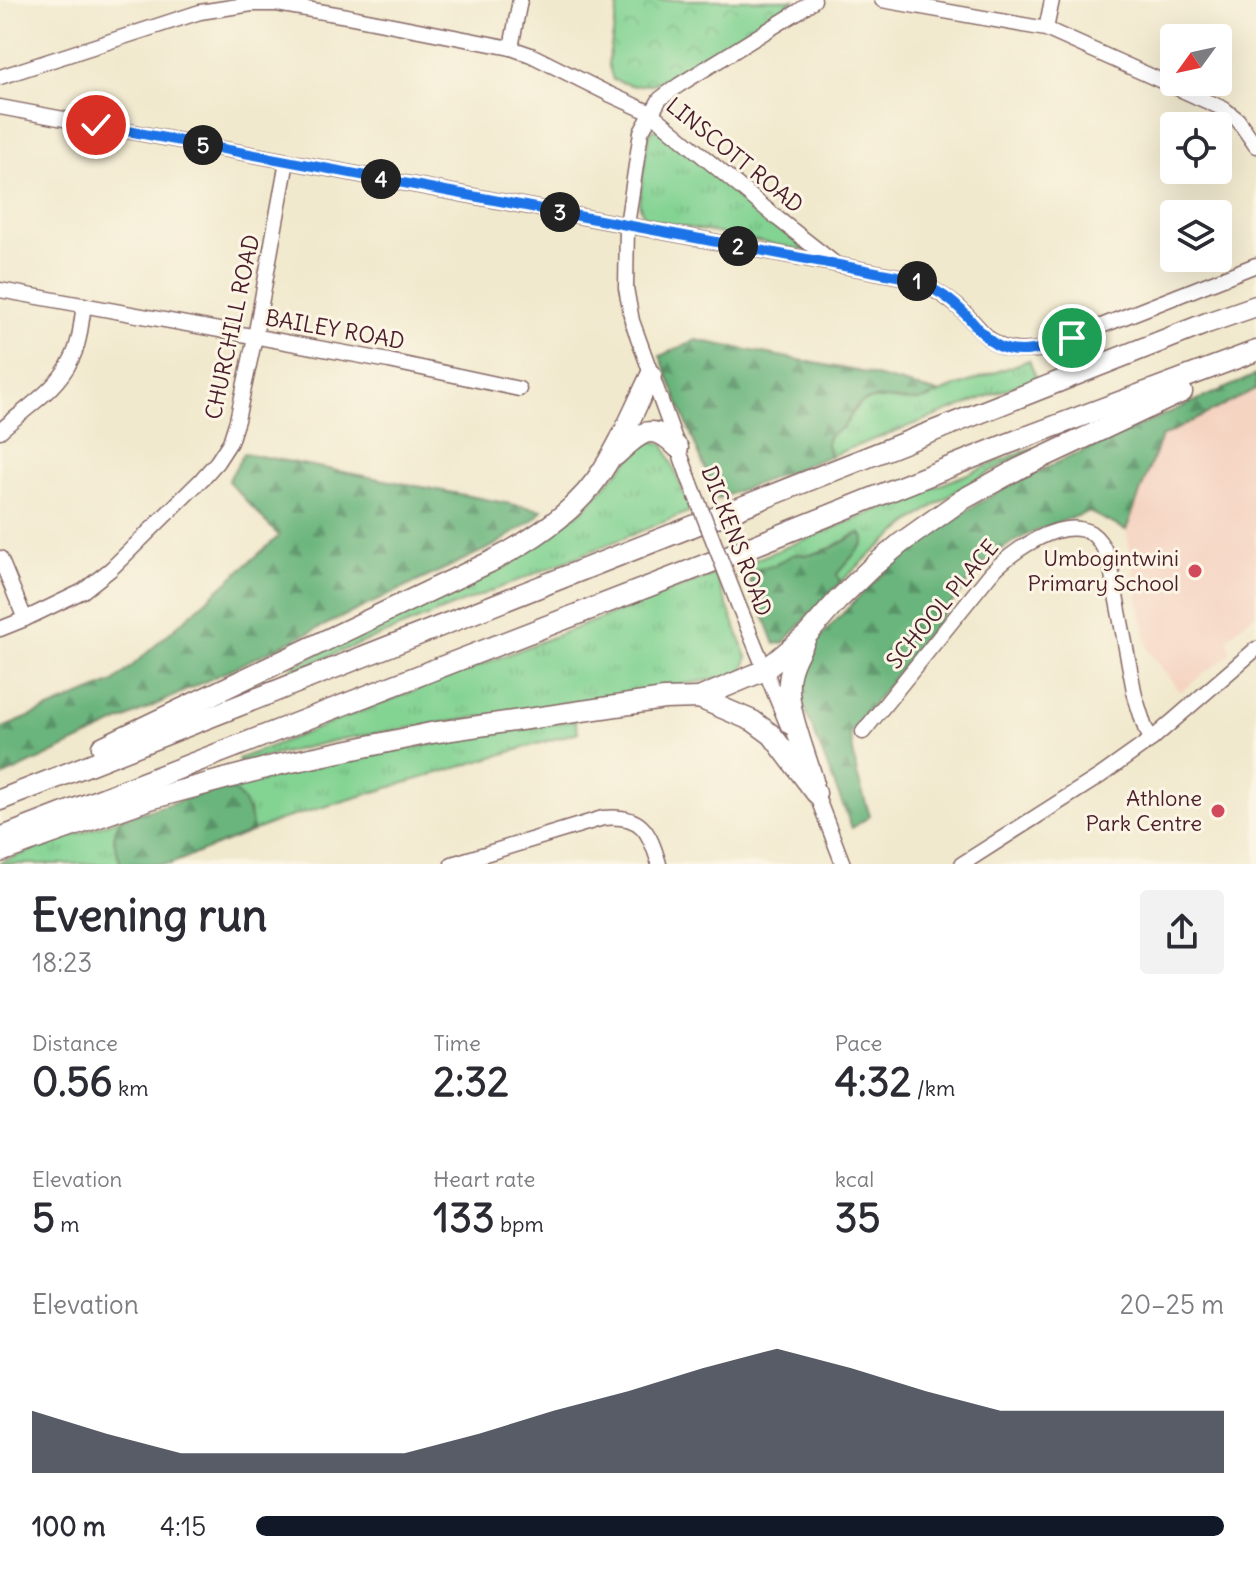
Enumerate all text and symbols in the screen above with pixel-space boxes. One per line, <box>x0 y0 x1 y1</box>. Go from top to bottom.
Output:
north arrow <box>1160 24 1232 96</box>
map controls <box>1160 24 1232 272</box>
pin <box>62 91 130 159</box>
street label: LINSCOTT ROAD <box>661 91 809 219</box>
icon: check <box>74 103 118 147</box>
button: locate <box>1160 112 1232 184</box>
pin: 5 <box>183 125 223 165</box>
text: 5 <box>197 131 209 159</box>
pin: 4 <box>361 159 401 199</box>
text: 4 <box>375 165 387 193</box>
pin: 3 <box>540 192 580 232</box>
text: 3 <box>554 198 566 226</box>
button: layers <box>1160 200 1232 272</box>
pin: 2 <box>718 226 758 266</box>
street label: CHURCHILL ROAD <box>199 232 265 422</box>
text: 2 <box>732 232 744 260</box>
pin: 1 <box>897 261 937 301</box>
text: 1 <box>913 267 921 295</box>
street label: BAILEY ROAD <box>263 303 407 355</box>
pin <box>1038 304 1106 372</box>
icon: arrive <box>1050 316 1094 360</box>
street label: DICKENS ROAD <box>696 462 778 620</box>
street label: SCHOOL PLACE <box>880 534 1004 674</box>
place label: Umbogintwini Primary School <box>1028 544 1179 597</box>
marker: Umbogintwini Primary School <box>1186 562 1204 580</box>
place label: Athlone Park Centre <box>1085 784 1202 837</box>
marker: Athlone Park Centre <box>1209 802 1227 820</box>
text: Evening run <box>32 888 267 943</box>
button: share <box>1140 890 1224 974</box>
text: 18:23 <box>32 946 92 979</box>
text: Distance <box>32 1029 118 1057</box>
text: Time <box>433 1029 481 1057</box>
text: Pace <box>835 1029 882 1057</box>
text: 0.56 <box>32 1057 113 1107</box>
text: 2:32 <box>433 1057 509 1107</box>
text: 4:32 <box>835 1057 911 1107</box>
text: km <box>113 1074 148 1102</box>
text: /km <box>911 1074 955 1102</box>
text: Elevation <box>32 1165 122 1193</box>
text: Heart rate <box>433 1165 535 1193</box>
text: kcal <box>835 1165 874 1193</box>
text: 5 <box>32 1193 55 1243</box>
text: 133 <box>433 1193 495 1243</box>
text: 35 <box>835 1193 880 1243</box>
text: m <box>55 1210 80 1238</box>
text: bpm <box>495 1210 544 1238</box>
text: Elevation <box>32 1288 139 1321</box>
text: 20–25 m <box>1120 1288 1224 1321</box>
text: 100 m <box>32 1510 106 1543</box>
text: 4:15 <box>160 1510 206 1543</box>

